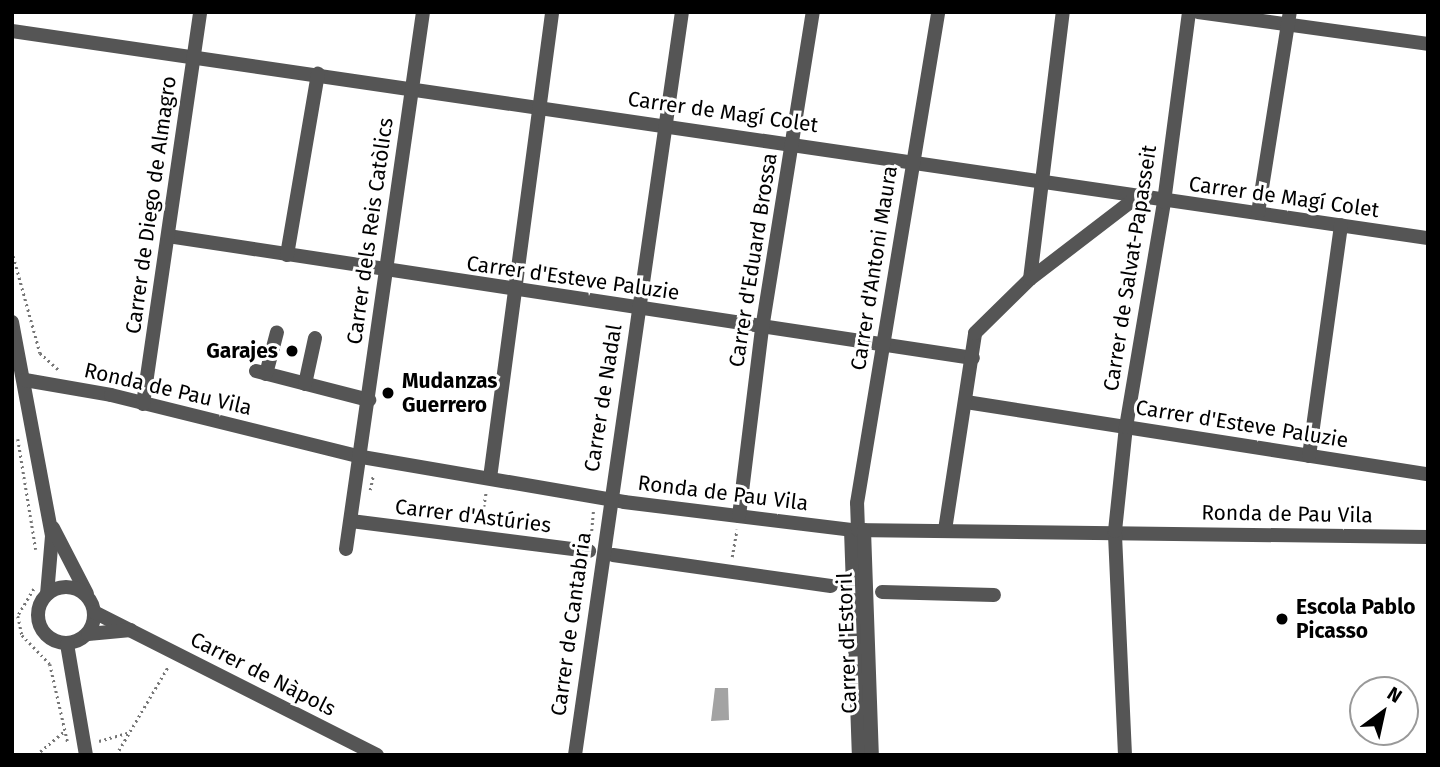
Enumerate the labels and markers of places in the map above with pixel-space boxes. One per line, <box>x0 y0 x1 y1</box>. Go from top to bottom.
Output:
place label: Garajes <box>206 338 278 364</box>
marker: Garajes <box>284 343 300 359</box>
place label: Mudanzas Guerrero <box>402 368 498 418</box>
marker: Mudanzas Guerrero <box>380 385 396 401</box>
place label: Escola Pablo Picasso <box>1296 594 1416 644</box>
marker: Escola Pablo Picasso <box>1274 611 1290 627</box>

